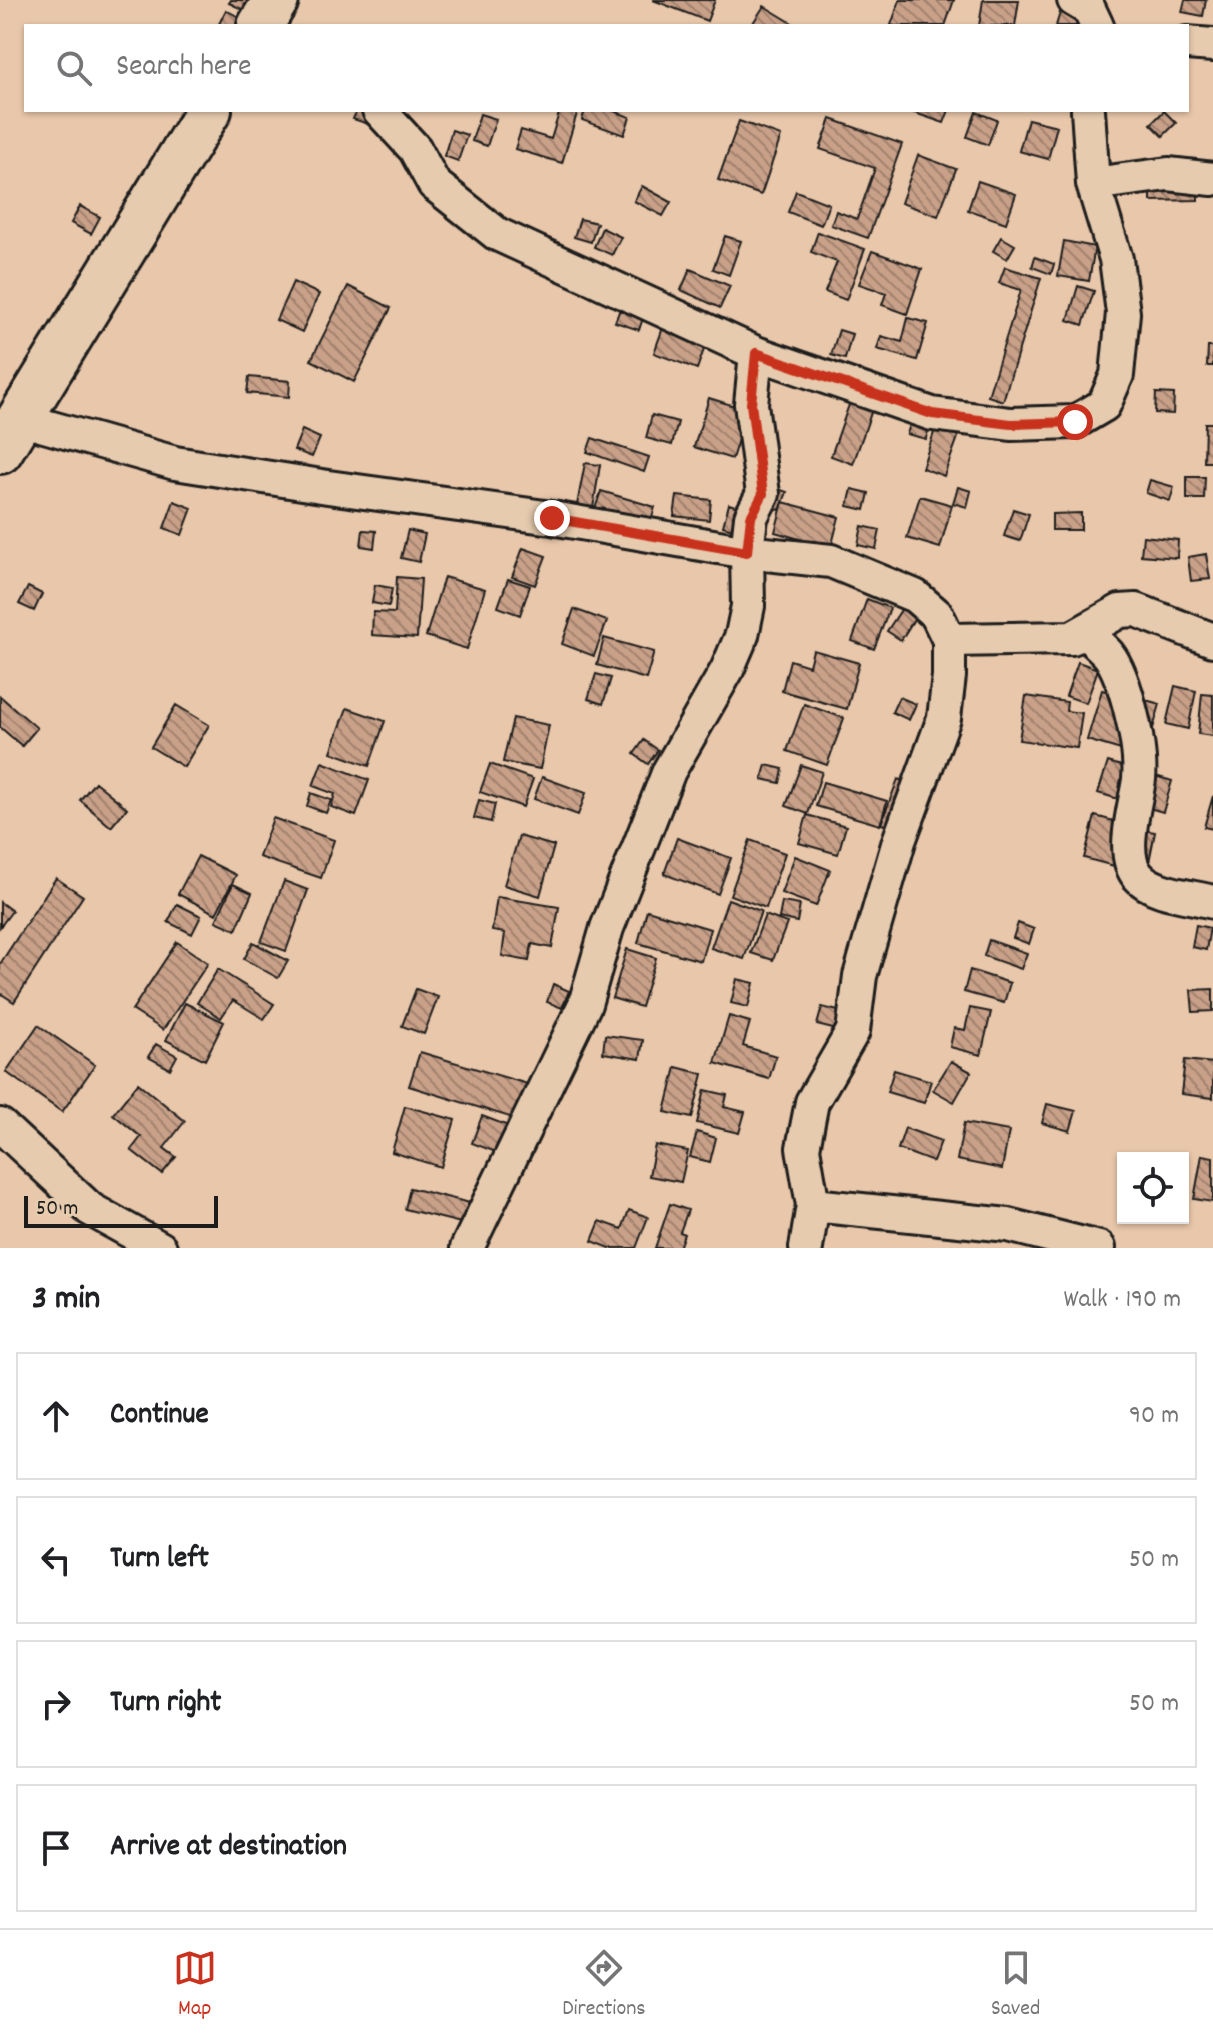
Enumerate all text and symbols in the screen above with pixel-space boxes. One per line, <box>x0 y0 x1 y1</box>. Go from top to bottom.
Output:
search box <box>24 24 1189 112</box>
icon: search <box>52 46 96 90</box>
text: Search here <box>116 47 252 90</box>
route start <box>1057 404 1093 440</box>
route end <box>534 500 570 536</box>
map controls <box>1117 1152 1189 1224</box>
button: locate <box>1117 1152 1189 1224</box>
scale bar <box>24 1192 218 1228</box>
text: 50 m <box>36 1194 78 1225</box>
text: 3 min <box>32 1276 100 1325</box>
text: Walk · 190 m <box>1064 1282 1181 1319</box>
icon: ahead <box>34 1394 78 1438</box>
text: Continue <box>110 1395 209 1438</box>
text: 90 m <box>1129 1398 1179 1435</box>
icon: left <box>34 1538 78 1582</box>
text: Turn left <box>110 1539 209 1582</box>
text: 50 m <box>1129 1542 1179 1579</box>
icon: right <box>34 1682 78 1726</box>
text: Turn right <box>110 1683 221 1726</box>
text: 50 m <box>1129 1686 1179 1723</box>
icon: arrive <box>34 1826 78 1870</box>
text: Arrive at destination <box>110 1827 347 1870</box>
tab: Map <box>173 1946 217 2025</box>
tab: Directions <box>562 1946 646 2025</box>
tab: Saved <box>991 1946 1040 2025</box>

